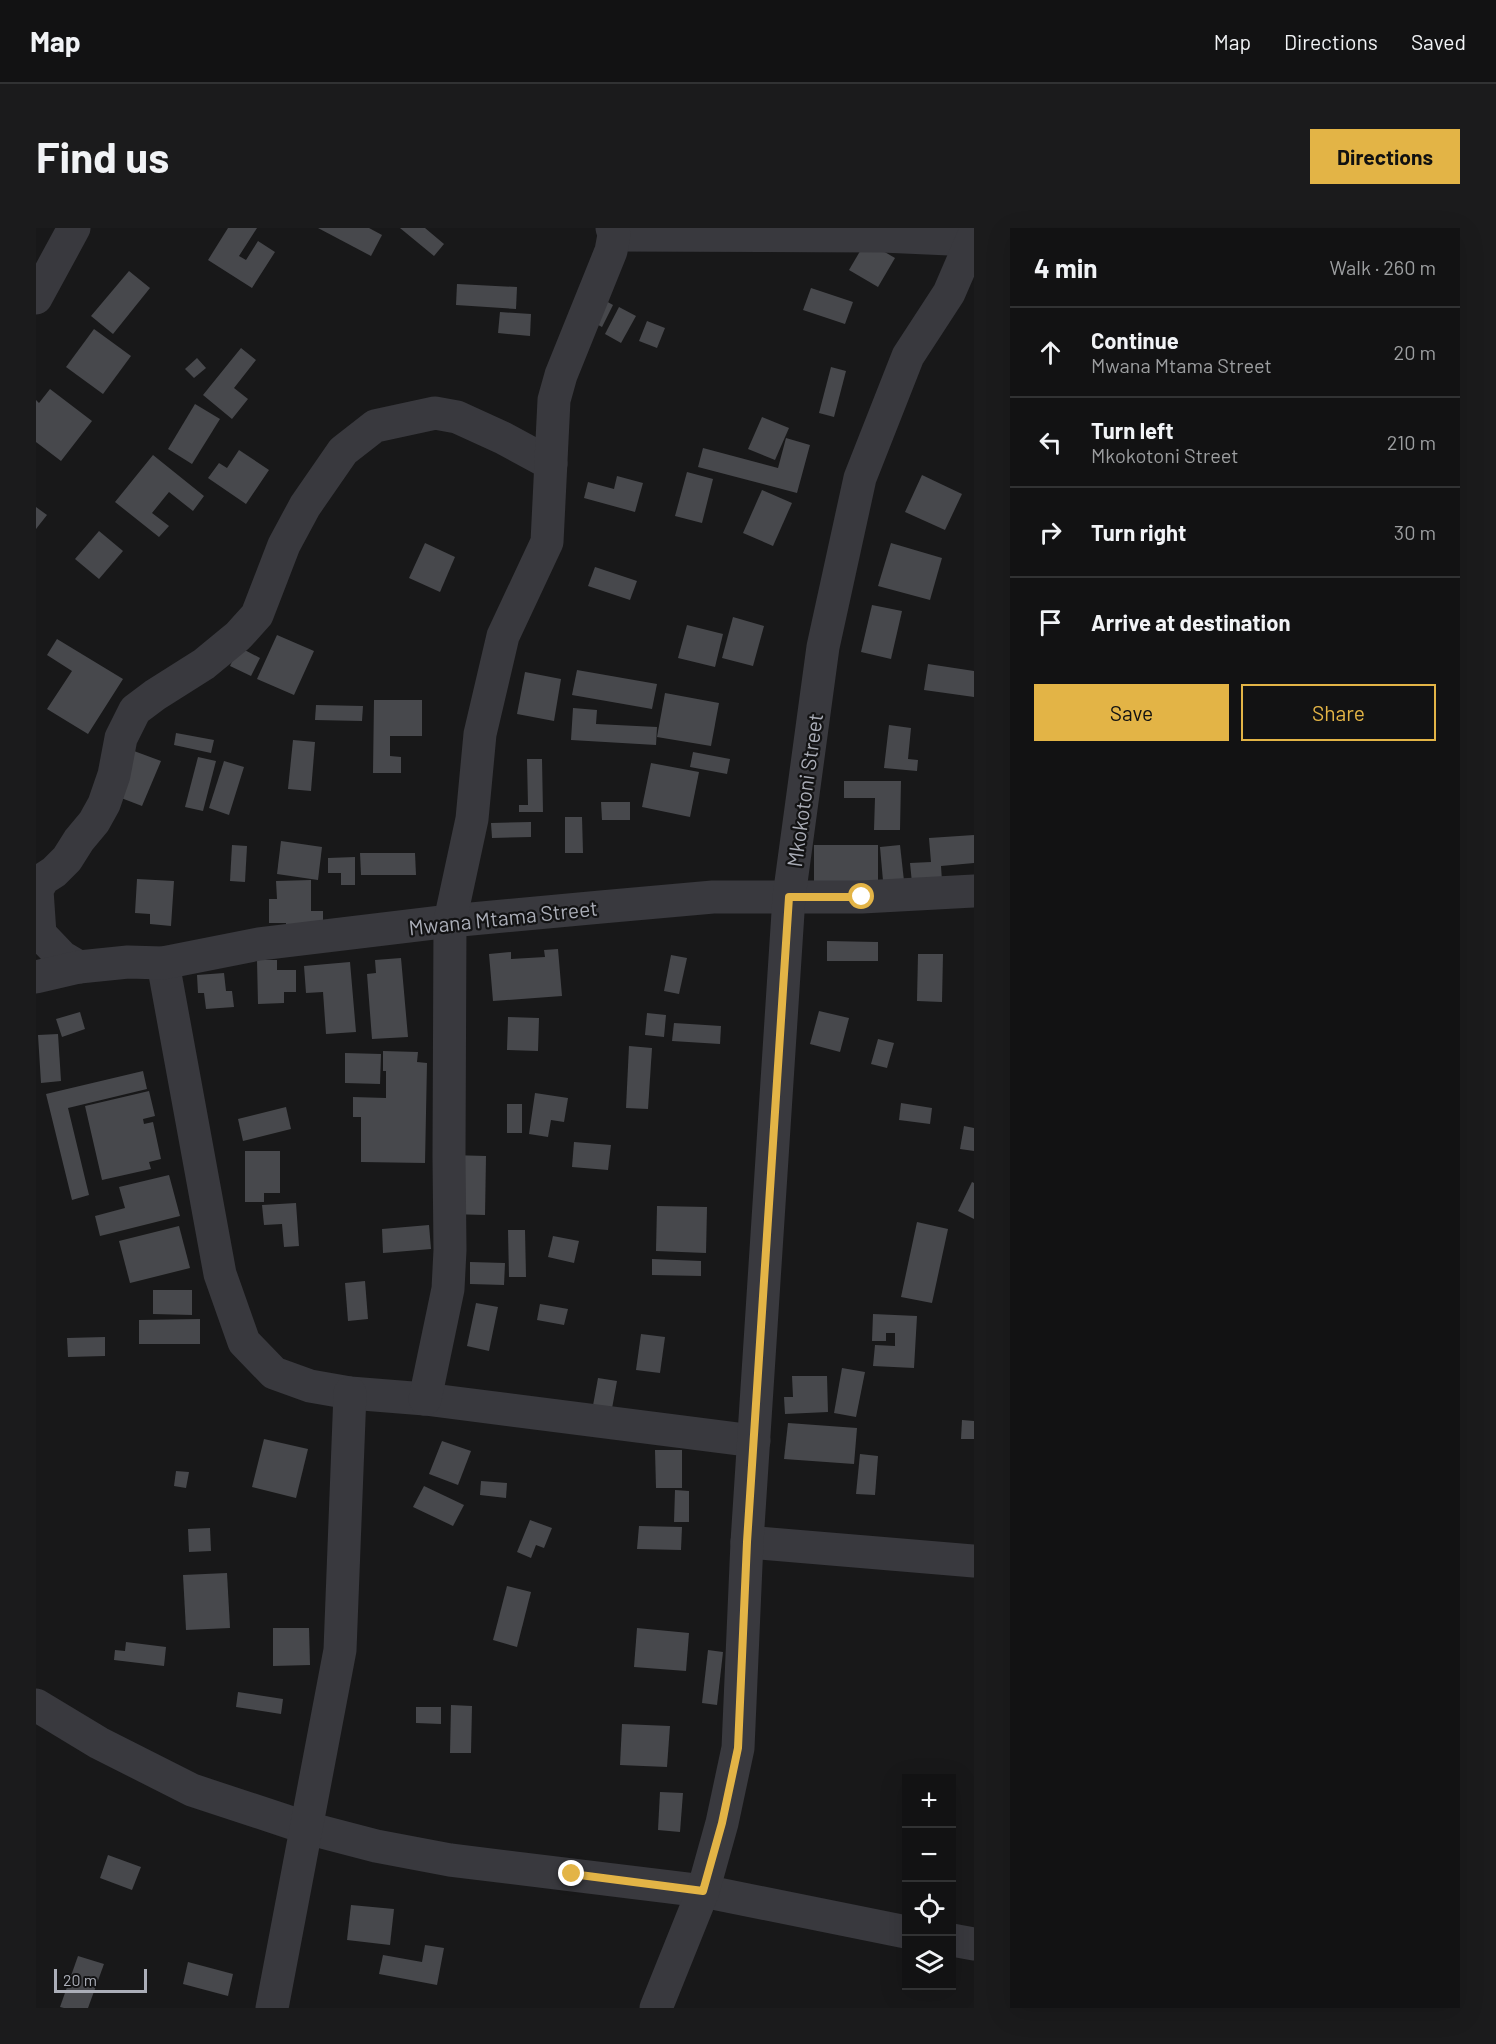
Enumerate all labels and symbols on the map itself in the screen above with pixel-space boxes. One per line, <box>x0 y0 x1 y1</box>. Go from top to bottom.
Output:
street label: Mkokotoni Street <box>781 712 827 868</box>
route start <box>848 883 874 909</box>
street label: Mwana Mtama Street <box>407 895 599 939</box>
route end <box>558 1860 584 1886</box>
scale bar <box>54 1966 147 1994</box>

